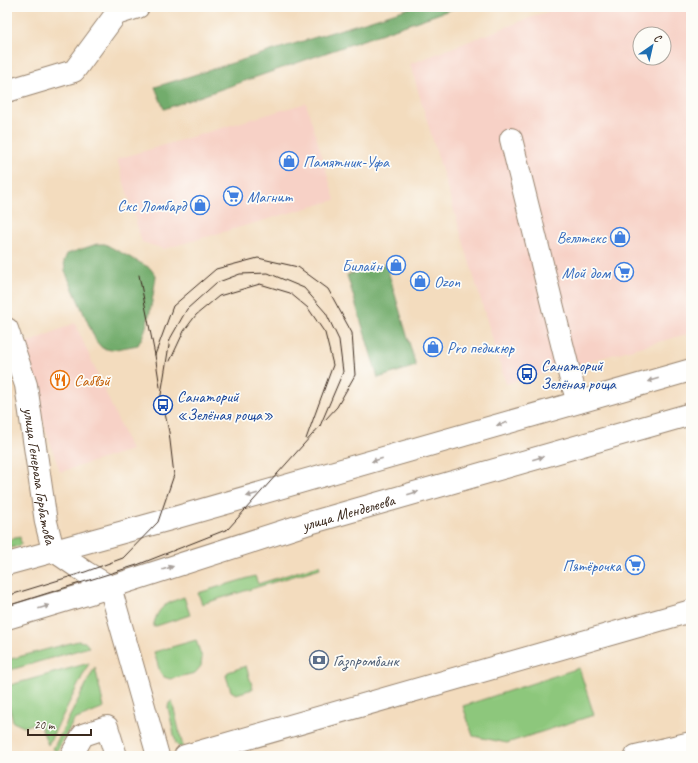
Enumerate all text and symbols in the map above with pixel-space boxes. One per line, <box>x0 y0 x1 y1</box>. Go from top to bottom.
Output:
north arrow <box>632 26 672 66</box>
text: С <box>651 30 665 46</box>
shop icon: Памятник-Уфа <box>278 150 300 172</box>
place label: Памятник-Уфа <box>303 152 390 172</box>
supermarket icon: Магнит <box>222 185 244 207</box>
place label: Магнит <box>247 187 294 207</box>
shop icon: Скс Ломбард <box>189 194 211 216</box>
place label: Скс Ломбард <box>117 196 188 216</box>
shop icon: Веллтекс <box>609 226 631 248</box>
place label: Веллтекс <box>557 228 607 248</box>
shop icon: Билайн <box>385 254 407 276</box>
place label: Билайн <box>342 256 383 276</box>
supermarket icon: Мой дом <box>613 261 635 283</box>
place label: Мой дом <box>562 263 612 283</box>
shop icon: Ozon <box>409 270 431 292</box>
place label: Ozon <box>434 272 461 292</box>
shop icon: Pro педикюр <box>422 336 444 358</box>
place label: Pro педикюр <box>447 338 515 358</box>
place label: Санаторий Зелёная роща <box>541 356 617 394</box>
bus stop icon: Санаторий Зелёная роща <box>516 363 538 385</box>
restaurant icon: Сабвэй <box>49 369 71 391</box>
place label: Сабвэй <box>74 371 111 391</box>
one-way arrow <box>647 378 660 384</box>
place label: Санаторий «Зелёная роща» <box>177 387 273 425</box>
bus stop icon: Санаторий «Зелёная роща» <box>152 394 174 416</box>
street label: улица Генерала Горбатова <box>18 405 61 548</box>
one-way arrow <box>495 421 507 427</box>
one-way arrow <box>532 454 545 460</box>
one-way arrow <box>370 457 382 463</box>
street label: улица Менделеева <box>298 490 398 536</box>
one-way arrow <box>408 490 420 496</box>
one-way arrow <box>245 492 257 498</box>
supermarket icon: Пятёрочка <box>624 554 646 576</box>
place label: Пятёрочка <box>562 556 623 576</box>
one-way arrow <box>163 565 175 571</box>
one-way arrow <box>39 604 51 610</box>
bank icon: Газпромбанк <box>308 649 330 671</box>
place label: Газпромбанк <box>333 651 400 671</box>
scale bar <box>28 711 91 737</box>
text: 20 m <box>34 717 56 733</box>

